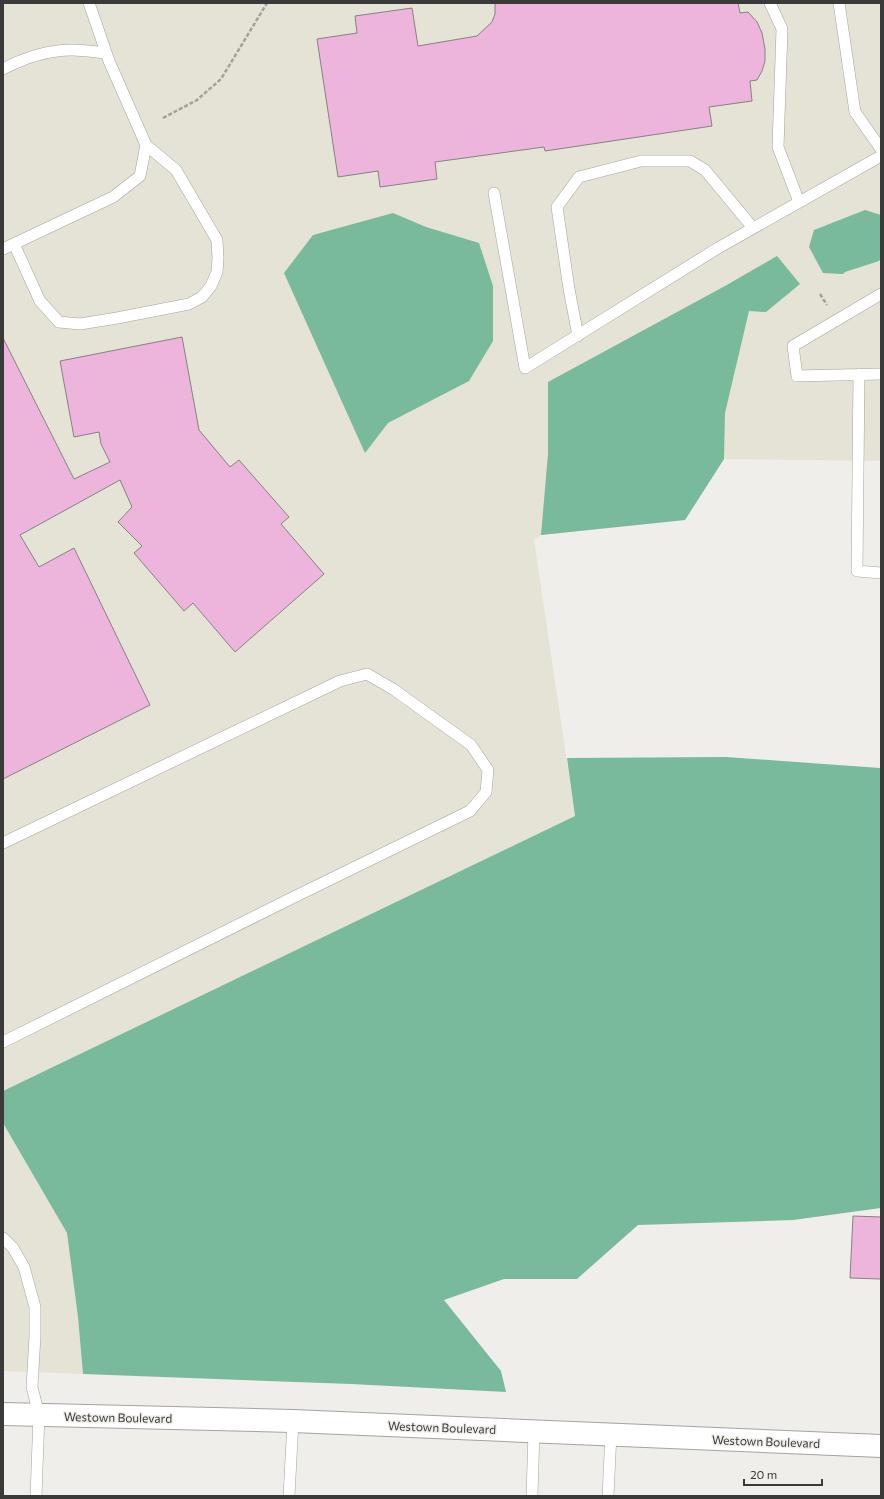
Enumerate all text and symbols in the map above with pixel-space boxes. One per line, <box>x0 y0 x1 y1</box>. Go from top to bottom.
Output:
street label: Westown Boulevard <box>64 1409 172 1425</box>
street label: Westown Boulevard <box>388 1418 496 1436</box>
street label: Westown Boulevard <box>712 1432 820 1450</box>
scale bar <box>744 1461 822 1487</box>
text: 20 m <box>750 1467 777 1481</box>

